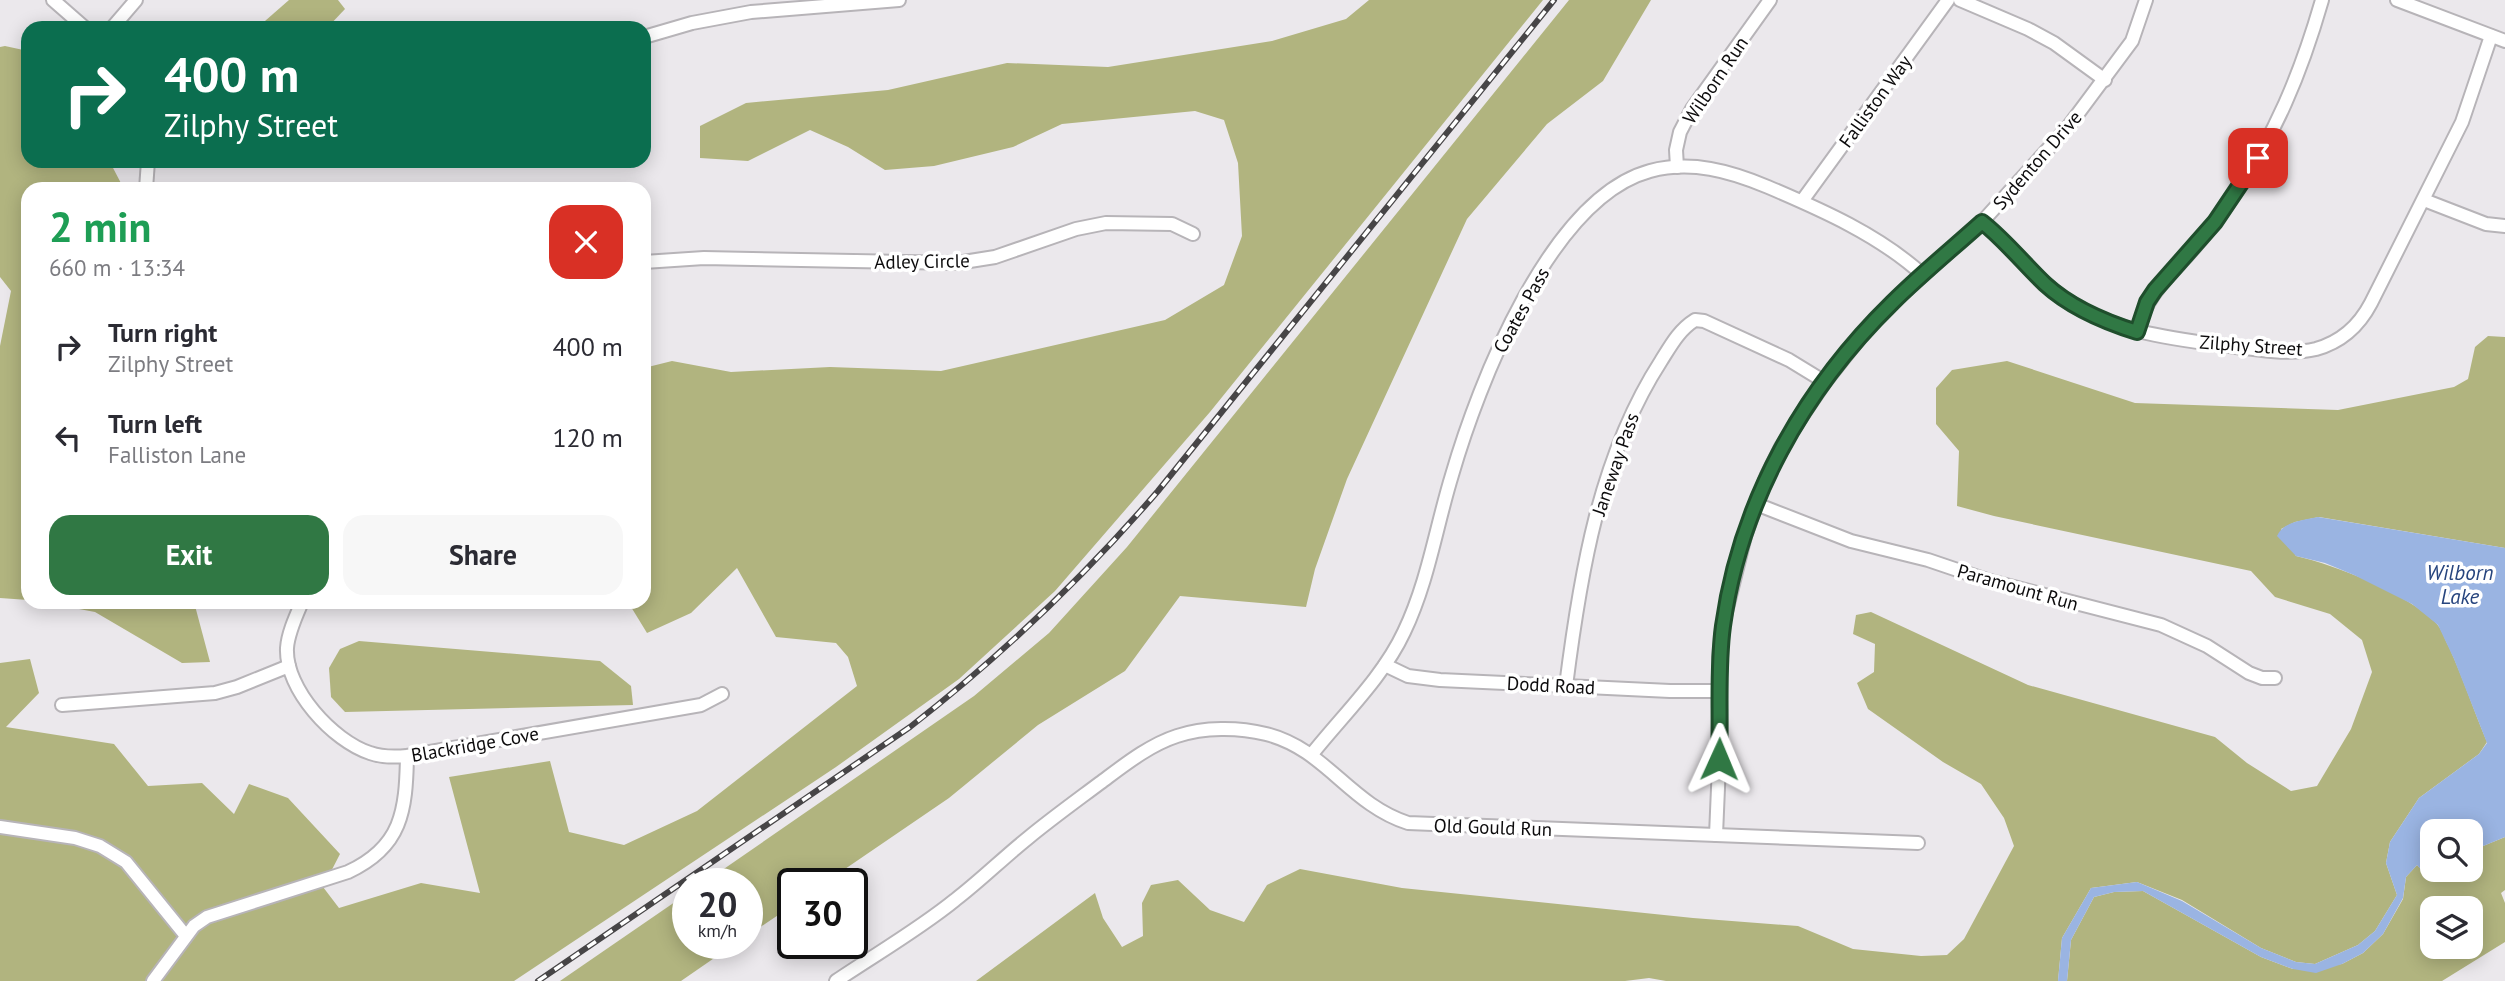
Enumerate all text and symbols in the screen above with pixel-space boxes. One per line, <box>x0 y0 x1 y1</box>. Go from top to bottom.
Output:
street label: Wilborn Run <box>1677 32 1753 128</box>
text: 400 m <box>164 42 299 106</box>
icon: right <box>49 49 140 140</box>
street label: Falliston Way <box>1833 50 1917 152</box>
text: Zilphy Street <box>164 104 338 146</box>
street label: Sydenton Drive <box>1987 105 2087 215</box>
pin <box>2228 128 2288 188</box>
icon: arrive <box>2239 139 2277 177</box>
text: 2 min <box>49 199 151 254</box>
button: close <box>549 205 623 279</box>
street label: Adley Circle <box>874 248 970 274</box>
text: 660 m · 13:34 <box>49 253 185 282</box>
street label: Coates Pass <box>1488 263 1554 357</box>
text: Turn right <box>108 316 217 349</box>
icon: right <box>49 328 87 366</box>
street label: Zilphy Street <box>2199 329 2304 361</box>
text: 400 m <box>552 330 623 363</box>
text: Zilphy Street <box>108 349 233 378</box>
text: Turn left <box>108 407 202 440</box>
street label: Janeway Pass <box>1586 410 1644 519</box>
icon: left <box>49 419 87 457</box>
text: 120 m <box>552 421 623 454</box>
text: Falliston Lane <box>108 440 246 469</box>
button: Exit <box>49 515 329 595</box>
button: Share <box>343 515 623 595</box>
street label: Paramount Run <box>1955 558 2081 616</box>
water label: Wilborn Lake <box>2427 559 2493 610</box>
street label: Dodd Road <box>1506 671 1596 699</box>
street label: Blackridge Cove <box>409 721 541 767</box>
position arrow <box>1682 722 1756 796</box>
street label: Old Gould Run <box>1433 813 1553 841</box>
map controls <box>2420 819 2483 959</box>
button: search <box>2420 819 2483 882</box>
speed limit sign: 30 <box>777 868 868 959</box>
text: 20 <box>698 881 737 927</box>
button: layers <box>2420 896 2483 959</box>
text: km/h <box>698 919 737 942</box>

